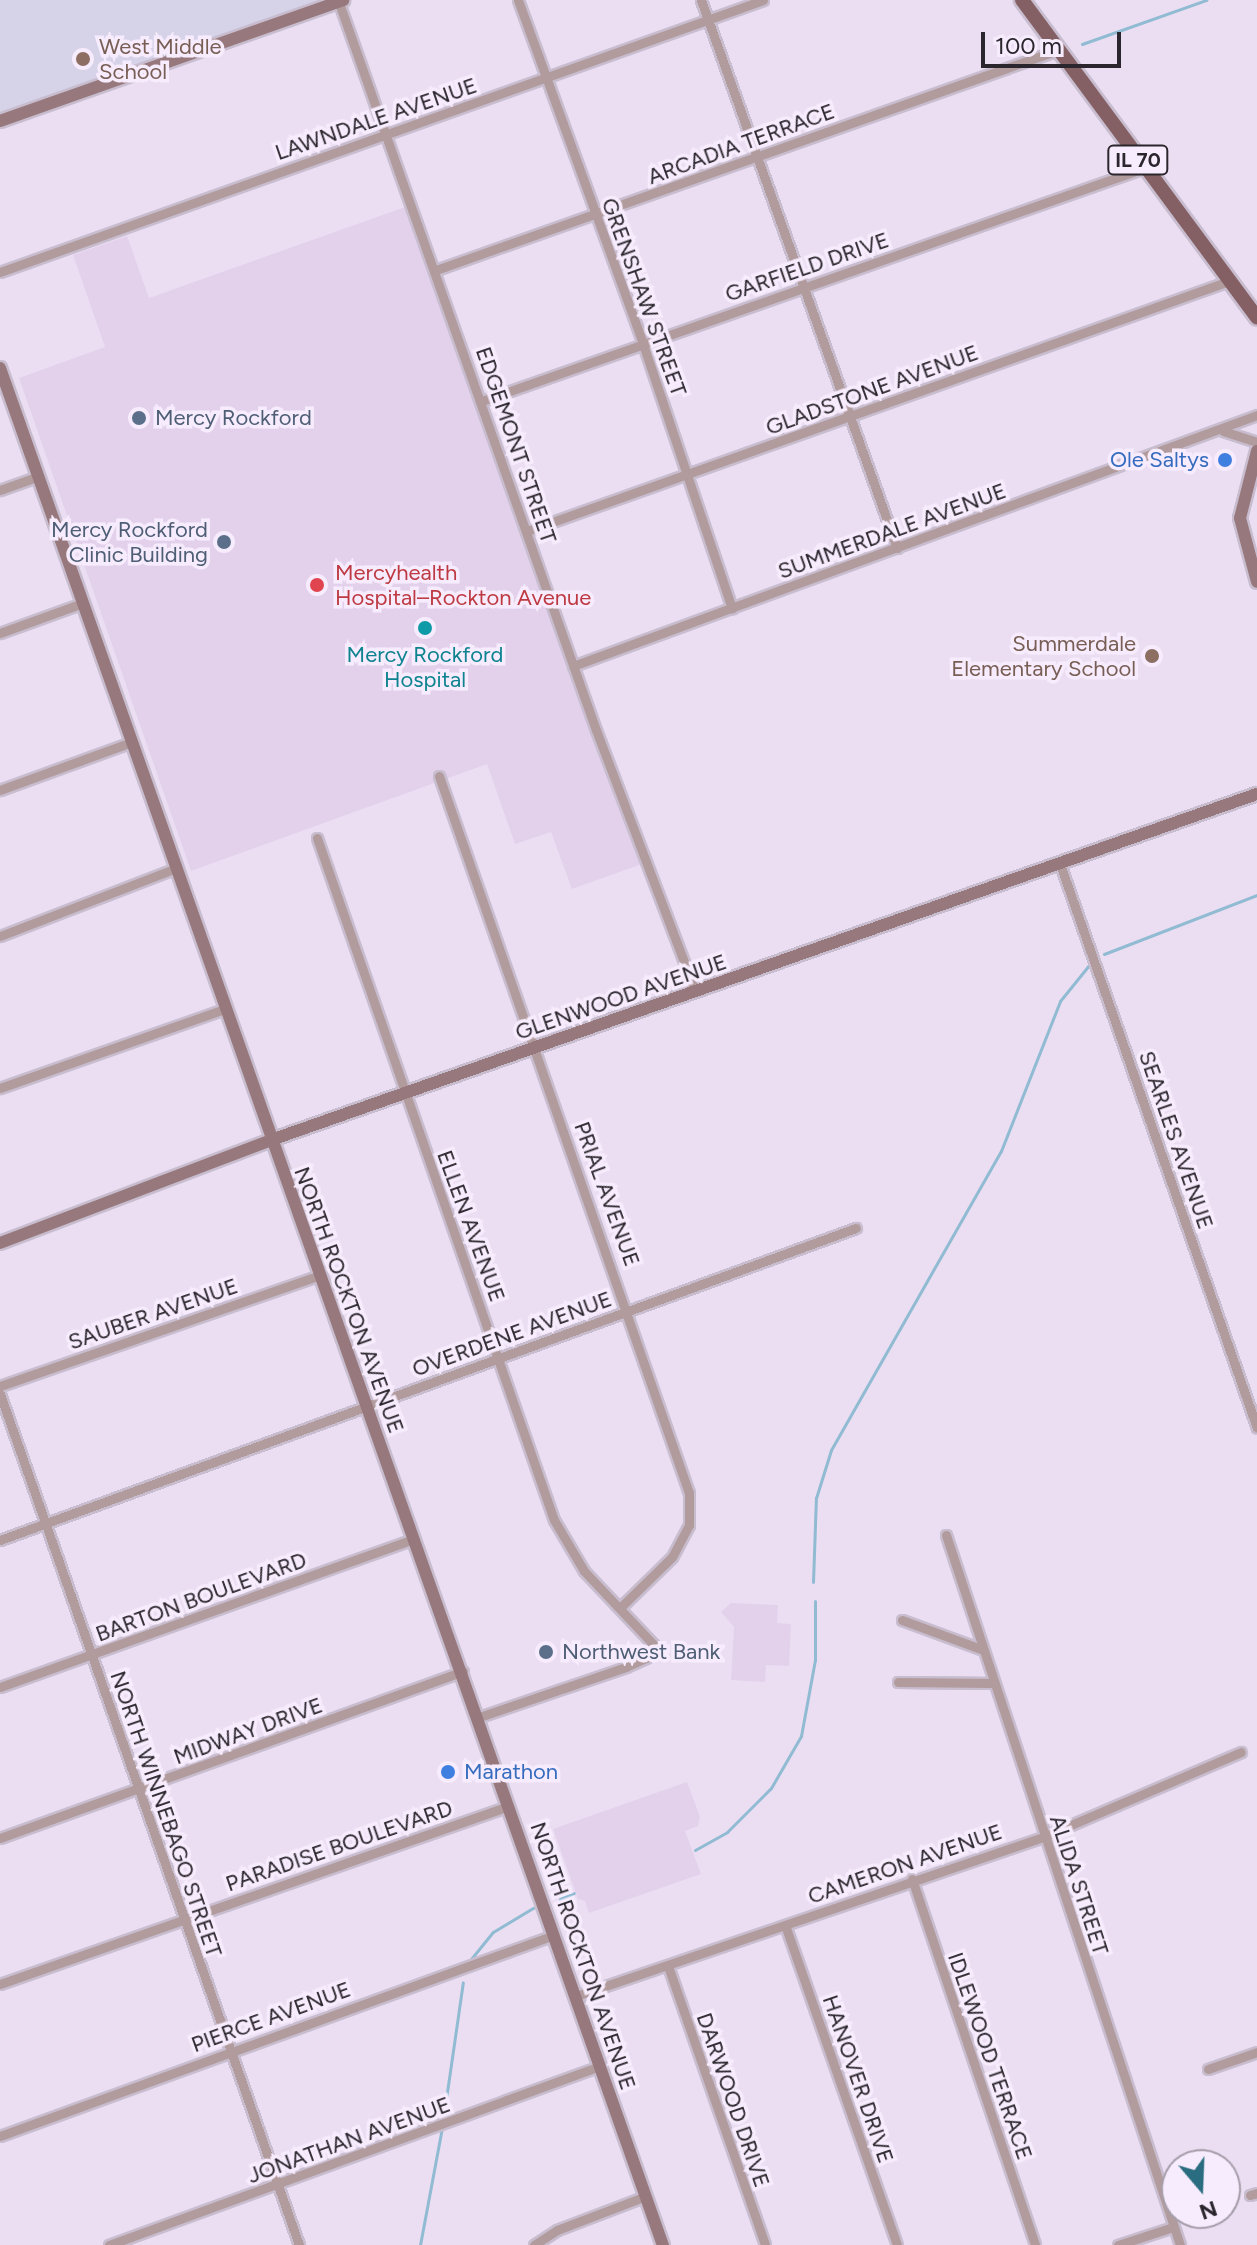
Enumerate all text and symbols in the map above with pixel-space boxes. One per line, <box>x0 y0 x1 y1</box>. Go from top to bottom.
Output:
scale bar <box>985 16 1125 66</box>
text: 100 m <box>995 31 1062 60</box>
place label: West Middle School <box>99 33 222 84</box>
marker: West Middle School <box>74 50 92 68</box>
street label: LAWNDALE AVENUE <box>272 72 480 166</box>
street label: ARCADIA TERRACE <box>644 98 838 190</box>
road number: IL 70 <box>1106 144 1170 176</box>
street label: GRENSHAW STREET <box>596 194 692 400</box>
street label: GARFIELD DRIVE <box>722 227 892 307</box>
street label: GLADSTONE AVENUE <box>762 339 982 441</box>
street label: EDGEMONT STREET <box>470 343 562 547</box>
place label: Mercy Rockford <box>155 405 312 431</box>
marker: Mercy Rockford <box>130 409 148 427</box>
place label: Ole Saltys <box>1110 447 1209 473</box>
marker: Ole Saltys <box>1216 451 1234 469</box>
street label: SUMMERDALE AVENUE <box>774 477 1010 585</box>
place label: Mercy Rockford Clinic Building <box>51 516 208 568</box>
marker: Mercy Rockford Clinic Building <box>215 533 233 551</box>
place label: Mercyhealth Hospital–Rockton Avenue <box>335 559 591 610</box>
marker: Mercyhealth Hospital–Rockton Avenue <box>306 574 328 596</box>
marker: Mercy Rockford Hospital <box>416 619 434 637</box>
place label: Summerdale Elementary School <box>951 630 1136 682</box>
place label: Mercy Rockford Hospital <box>347 641 503 692</box>
marker: Summerdale Elementary School <box>1143 647 1161 665</box>
street label: GLENWOOD AVENUE <box>512 948 730 1046</box>
street label: SEARLES AVENUE <box>1133 1048 1219 1232</box>
street label: PRIAL AVENUE <box>569 1118 645 1270</box>
street label: ELLEN AVENUE <box>431 1147 511 1305</box>
street label: NORTH ROCKTON AVENUE <box>288 1163 410 1437</box>
street label: SAUBER AVENUE <box>65 1273 241 1355</box>
street label: OVERDENE AVENUE <box>409 1286 615 1382</box>
street label: BARTON BOULEVARD <box>92 1547 310 1647</box>
place label: Northwest Bank <box>562 1639 720 1665</box>
marker: Northwest Bank <box>537 1643 555 1661</box>
street label: NORTH WINNEBAGO STREET <box>105 1668 227 1960</box>
street label: MIDWAY DRIVE <box>170 1692 326 1770</box>
place label: Marathon <box>464 1759 558 1785</box>
marker: Marathon <box>439 1763 457 1781</box>
street label: PARADISE BOULEVARD <box>222 1795 456 1897</box>
street label: ALIDA STREET <box>1044 1812 1114 1958</box>
street label: CAMERON AVENUE <box>804 1818 1006 1910</box>
street label: NORTH ROCKTON AVENUE <box>525 1819 641 2093</box>
street label: IDLEWOOD TERRACE <box>942 1949 1038 2163</box>
street label: PIERCE AVENUE <box>188 1976 354 2058</box>
street label: HANOVER DRIVE <box>817 1992 899 2166</box>
street label: DARWOOD DRIVE <box>691 2009 775 2191</box>
street label: JONATHAN AVENUE <box>244 2091 454 2189</box>
north arrow <box>1161 2149 1241 2229</box>
text: N <box>1196 2195 1221 2226</box>

